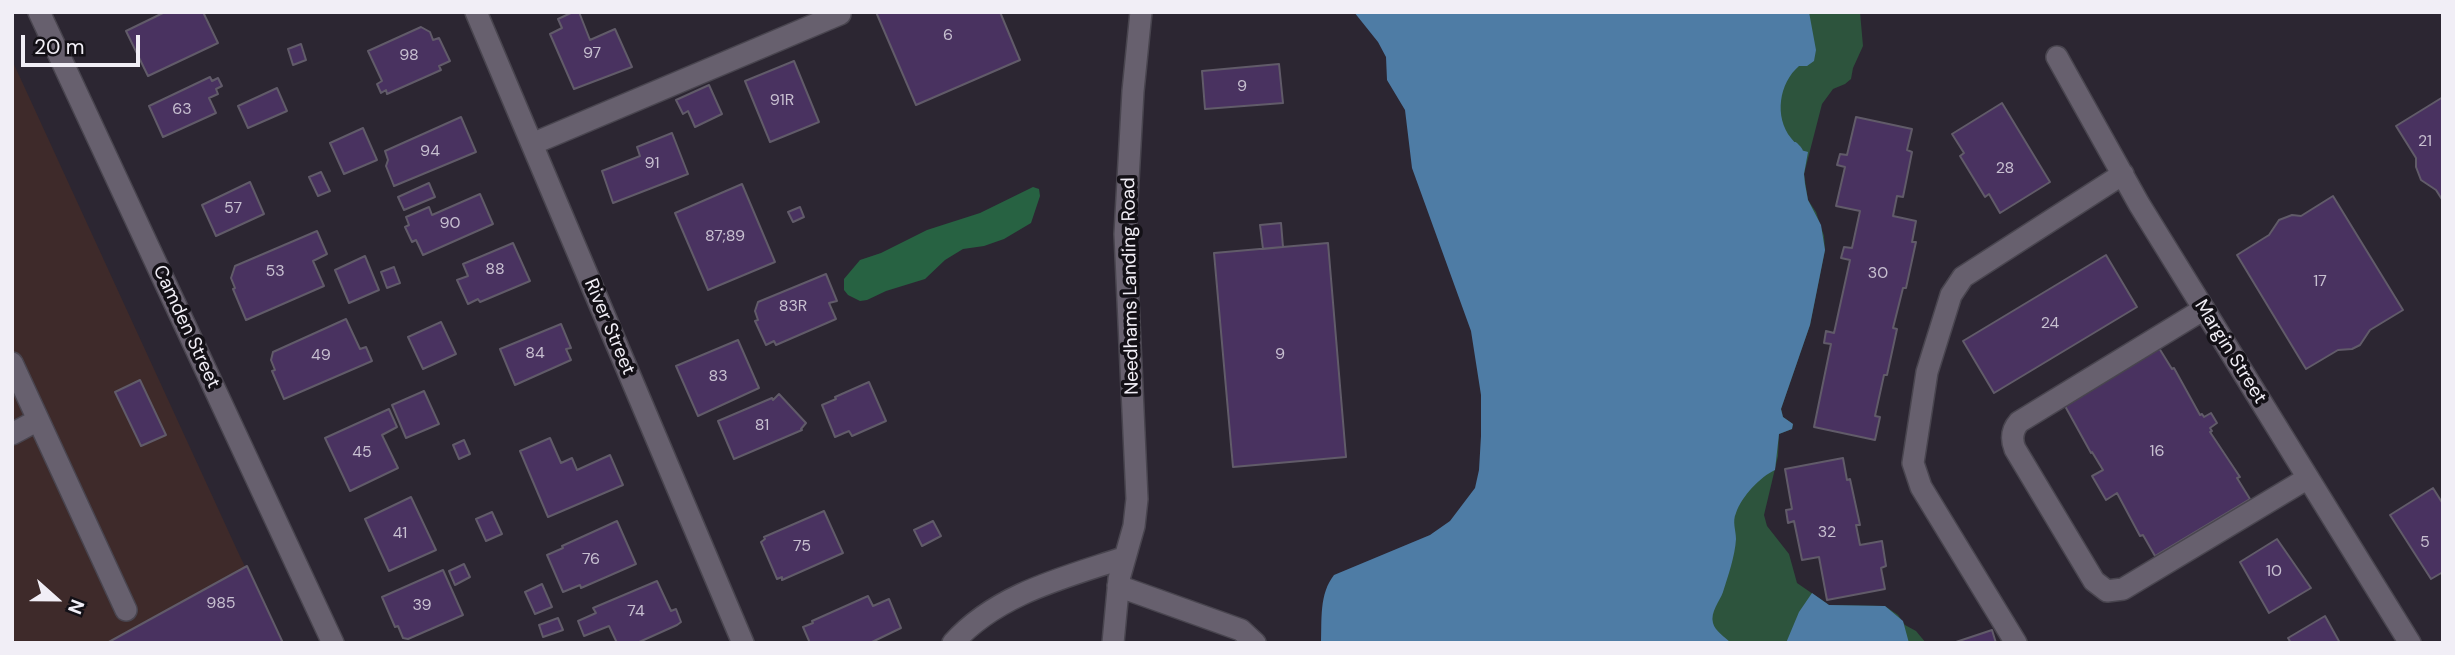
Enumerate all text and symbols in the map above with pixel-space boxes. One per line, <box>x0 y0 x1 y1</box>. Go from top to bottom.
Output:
scale bar <box>24 21 144 65</box>
house number: 6 <box>943 26 953 46</box>
text: 20 m <box>34 33 85 61</box>
house number: 97 <box>583 44 601 64</box>
house number: 98 <box>399 46 419 66</box>
house number: 9 <box>1237 77 1247 97</box>
house number: 91R <box>770 91 794 111</box>
house number: 63 <box>172 100 192 120</box>
house number: 21 <box>2418 132 2432 152</box>
house number: 94 <box>420 142 440 162</box>
house number: 91 <box>645 154 659 174</box>
house number: 28 <box>1996 159 2014 179</box>
street label: Needhams Landing Road <box>1118 177 1144 395</box>
house number: 57 <box>224 199 242 219</box>
house number: 90 <box>440 214 460 234</box>
house number: 87;89 <box>705 227 745 247</box>
house number: 88 <box>485 260 505 280</box>
street label: Camden Street <box>147 262 225 392</box>
house number: 53 <box>265 262 285 282</box>
house number: 30 <box>1868 264 1888 284</box>
house number: 17 <box>2313 272 2327 292</box>
street label: River Street <box>579 276 639 378</box>
street label: Margin Street <box>2189 296 2271 408</box>
house number: 83R <box>779 297 807 317</box>
house number: 24 <box>2041 314 2059 334</box>
house number: 84 <box>525 344 545 364</box>
house number: 9 <box>1275 345 1285 365</box>
house number: 49 <box>311 346 331 366</box>
house number: 83 <box>708 367 728 387</box>
house number: 81 <box>755 416 769 436</box>
house number: 16 <box>2149 442 2165 462</box>
house number: 45 <box>352 443 372 463</box>
house number: 32 <box>1818 523 1836 543</box>
house number: 41 <box>393 524 407 544</box>
house number: 5 <box>2420 533 2430 553</box>
house number: 75 <box>793 537 811 557</box>
house number: 76 <box>582 550 600 570</box>
house number: 10 <box>2266 562 2282 582</box>
north arrow <box>21 564 91 634</box>
house number: 985 <box>206 594 236 614</box>
text: N <box>62 596 90 618</box>
house number: 39 <box>412 596 432 616</box>
house number: 74 <box>627 602 645 622</box>

